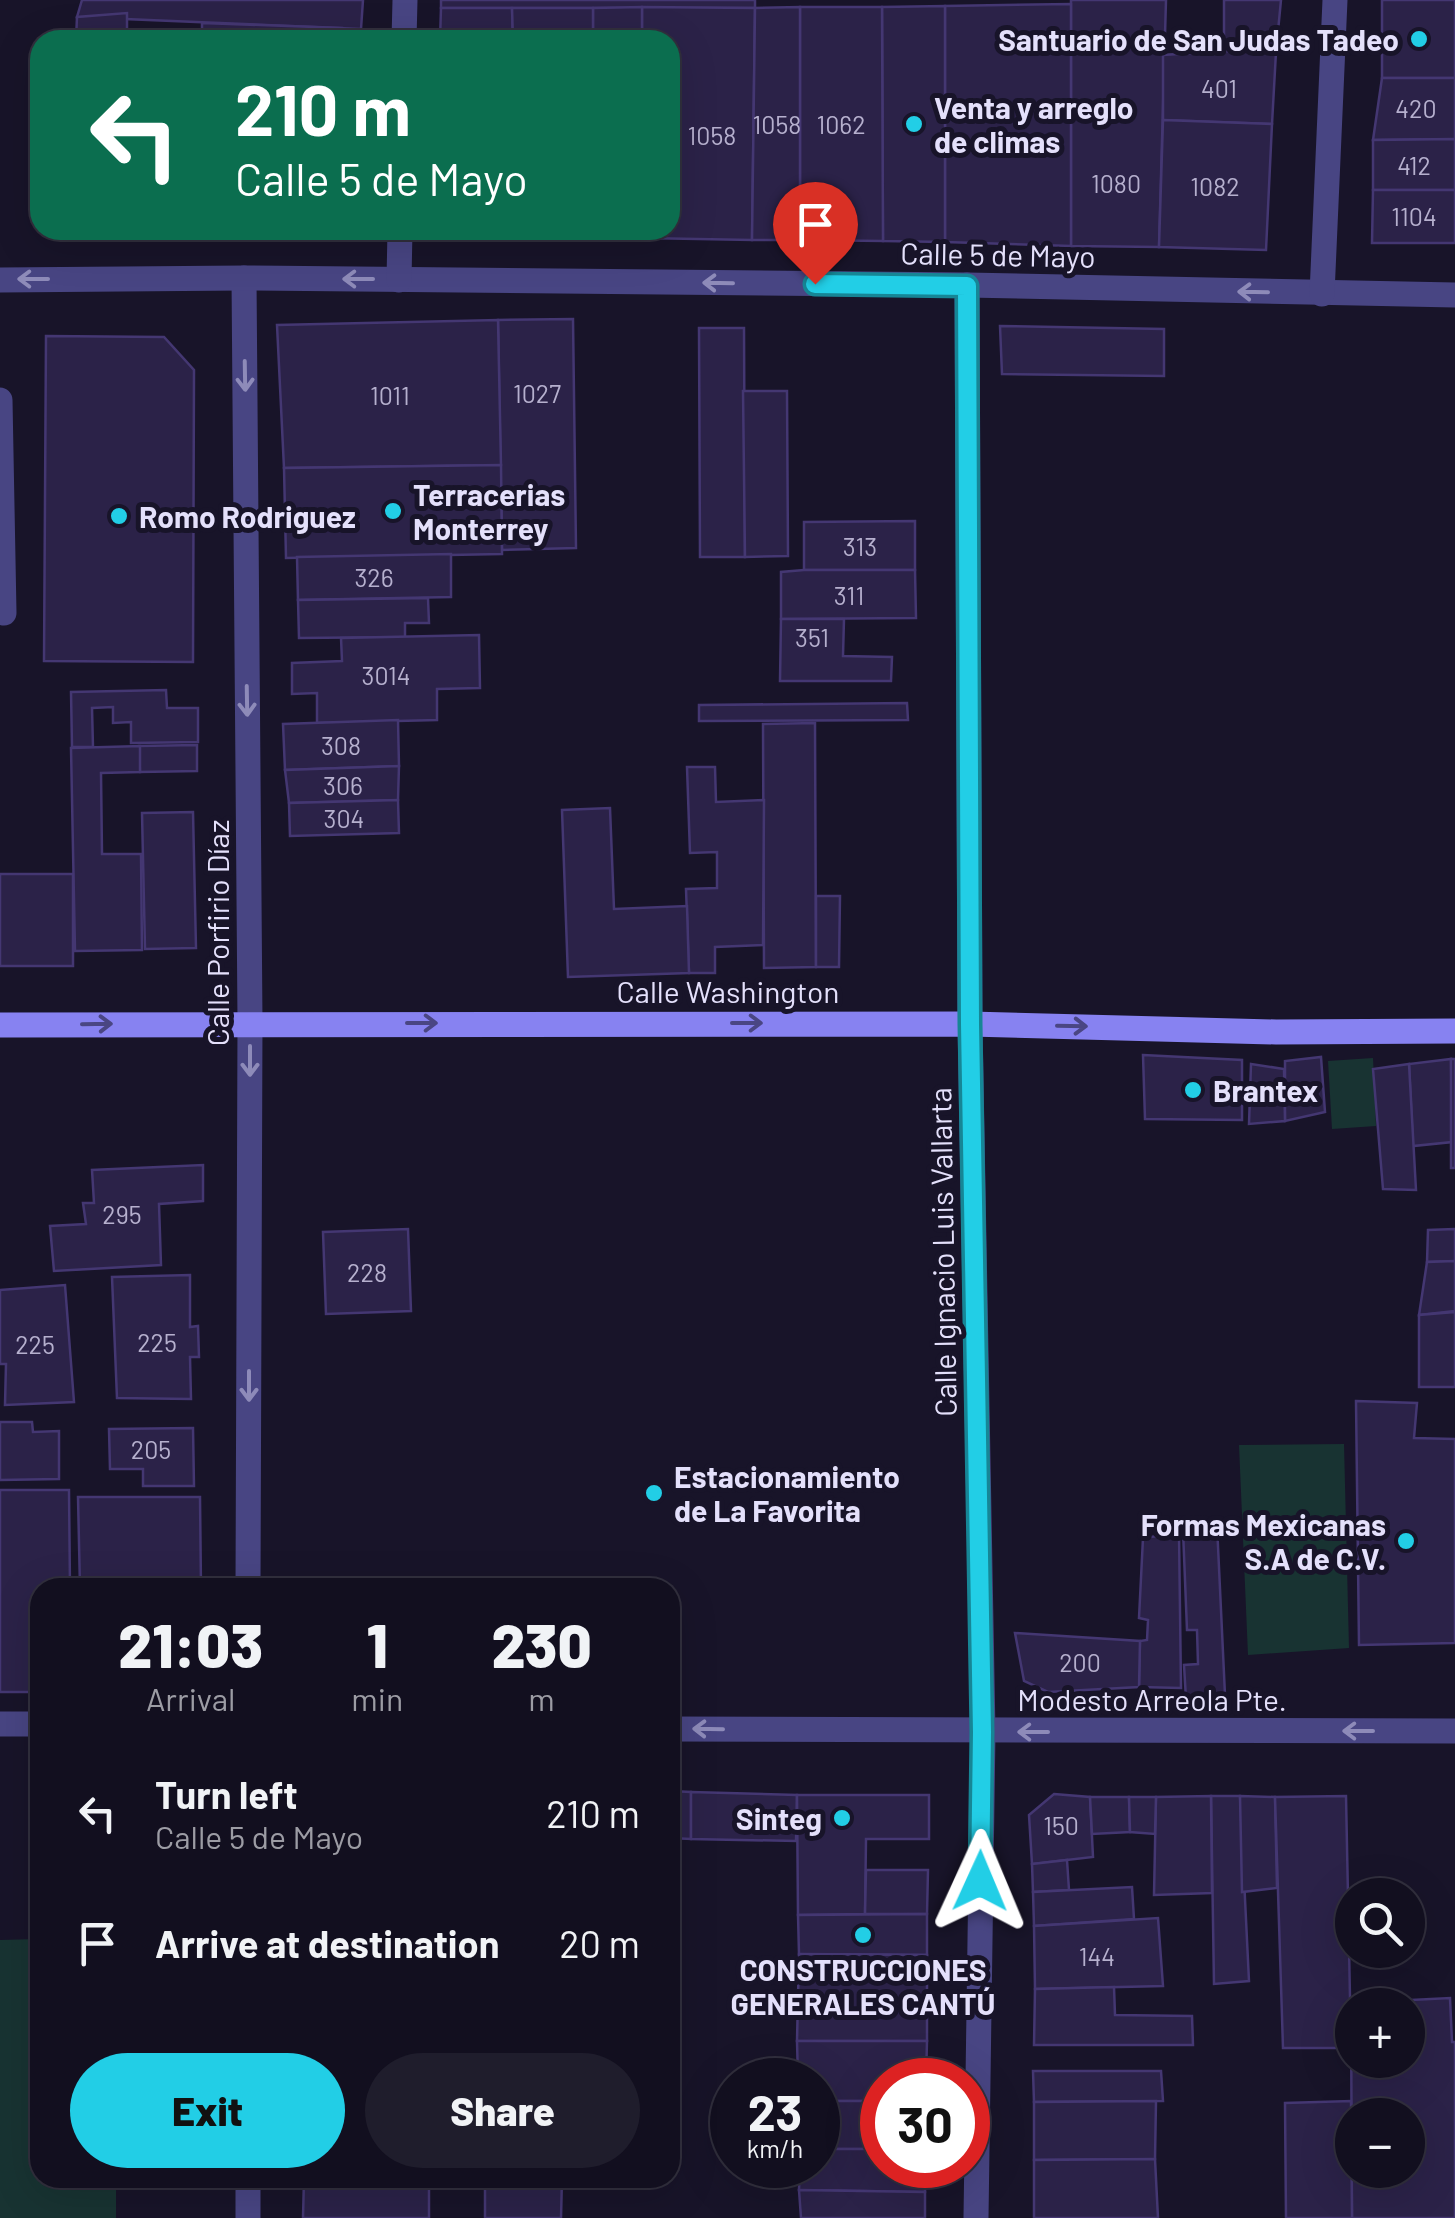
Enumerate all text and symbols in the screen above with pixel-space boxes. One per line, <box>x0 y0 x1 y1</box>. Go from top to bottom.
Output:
place label: Santuario de San Judas Tadeo <box>998 21 1399 57</box>
marker: Santuario de San Judas Tadeo <box>1408 28 1430 50</box>
text: 210 m <box>235 66 411 150</box>
icon: left <box>70 70 200 200</box>
house number: 401 <box>1201 73 1237 103</box>
place label: Venta y arreglo de climas <box>934 89 1133 159</box>
house number: 420 <box>1395 93 1437 123</box>
house number: 1058 <box>753 109 801 139</box>
house number: 1062 <box>816 109 866 139</box>
marker: Venta y arreglo de climas <box>903 113 925 135</box>
house number: 1058 <box>688 120 736 150</box>
house number: 412 <box>1397 150 1431 180</box>
text: Calle 5 de Mayo <box>235 151 528 205</box>
house number: 1080 <box>1091 168 1141 198</box>
house number: 1082 <box>1190 171 1240 201</box>
pin <box>773 182 858 285</box>
icon: arrive <box>788 197 843 252</box>
house number: 1104 <box>1391 201 1437 231</box>
street label: Calle 5 de Mayo <box>900 234 1096 274</box>
one-way arrow <box>17 270 49 289</box>
one-way arrow <box>342 270 374 288</box>
one-way arrow <box>702 274 734 292</box>
one-way arrow <box>1237 283 1269 302</box>
one-way arrow <box>235 359 254 391</box>
house number: 1027 <box>513 378 561 408</box>
house number: 1011 <box>370 380 410 410</box>
place label: Terracerias Monterrey <box>413 476 565 546</box>
place label: Romo Rodriguez <box>139 498 356 534</box>
marker: Terracerias Monterrey <box>382 500 404 522</box>
marker: Romo Rodriguez <box>108 505 130 527</box>
house number: 313 <box>843 531 877 561</box>
house number: 326 <box>354 562 394 592</box>
house number: 311 <box>834 580 864 610</box>
house number: 351 <box>795 622 829 652</box>
house number: 3014 <box>362 660 410 690</box>
one-way arrow <box>238 684 257 716</box>
house number: 308 <box>321 730 361 760</box>
house number: 306 <box>323 770 363 800</box>
house number: 304 <box>324 803 364 833</box>
street label: Calle Porfirio Díaz <box>199 820 235 1046</box>
street label: Calle Washington <box>617 973 839 1009</box>
one-way arrow <box>80 1014 113 1034</box>
one-way arrow <box>406 1014 438 1032</box>
one-way arrow <box>730 1014 763 1032</box>
one-way arrow <box>1056 1017 1088 1036</box>
one-way arrow <box>240 1044 260 1076</box>
place label: Brantex <box>1213 1072 1318 1108</box>
marker: Brantex <box>1182 1079 1204 1101</box>
street label: Calle Ignacio Luis Vallarta <box>921 1087 963 1417</box>
house number: 295 <box>102 1199 142 1229</box>
house number: 228 <box>347 1257 387 1287</box>
house number: 225 <box>137 1327 177 1357</box>
house number: 225 <box>15 1329 55 1359</box>
one-way arrow <box>240 1368 258 1401</box>
house number: 205 <box>131 1434 171 1464</box>
place label: Estacionamiento de La Favorita <box>674 1458 900 1528</box>
marker: Estacionamiento de La Favorita <box>643 1482 665 1504</box>
place label: Formas Mexicanas S.A de C.V. <box>1141 1506 1386 1576</box>
marker: Formas Mexicanas S.A de C.V. <box>1395 1530 1417 1552</box>
text: 21:03 <box>118 1608 263 1680</box>
text: 1 <box>367 1608 388 1680</box>
text: 230 <box>492 1608 592 1680</box>
house number: 200 <box>1059 1647 1101 1677</box>
text: Arrival <box>146 1679 235 1717</box>
text: min <box>351 1679 403 1717</box>
text: m <box>528 1679 555 1717</box>
street label: Modesto Arreola Pte. <box>1017 1681 1287 1717</box>
one-way arrow <box>692 1720 724 1738</box>
one-way arrow <box>1017 1722 1050 1742</box>
one-way arrow <box>1342 1722 1374 1740</box>
text: Turn left <box>155 1771 298 1817</box>
icon: left <box>70 1786 125 1841</box>
text: 210 m <box>546 1790 640 1836</box>
place label: Sinteg <box>736 1800 822 1836</box>
marker: Sinteg <box>831 1807 853 1829</box>
house number: 150 <box>1043 1810 1079 1840</box>
text: Calle 5 de Mayo <box>155 1817 363 1855</box>
position arrow <box>928 1829 1032 1933</box>
map controls <box>1335 1878 1425 2188</box>
button: search <box>1335 1878 1425 1968</box>
icon: arrive <box>70 1916 125 1971</box>
text: Arrive at destination <box>155 1920 500 1966</box>
text: 20 m <box>559 1920 640 1966</box>
marker: CONSTRUCCIONES GENERALES CANTÚ <box>852 1924 874 1946</box>
house number: 144 <box>1079 1941 1115 1971</box>
place label: CONSTRUCCIONES GENERALES CANTÚ <box>731 1951 995 2021</box>
button: + <box>1335 1988 1425 2078</box>
button: Exit <box>70 2053 345 2168</box>
button: Share <box>365 2053 640 2168</box>
speed limit sign: 30 <box>860 2058 990 2188</box>
text: 23 <box>748 2081 802 2141</box>
button: − <box>1335 2098 1425 2188</box>
text: km/h <box>747 2133 803 2163</box>

